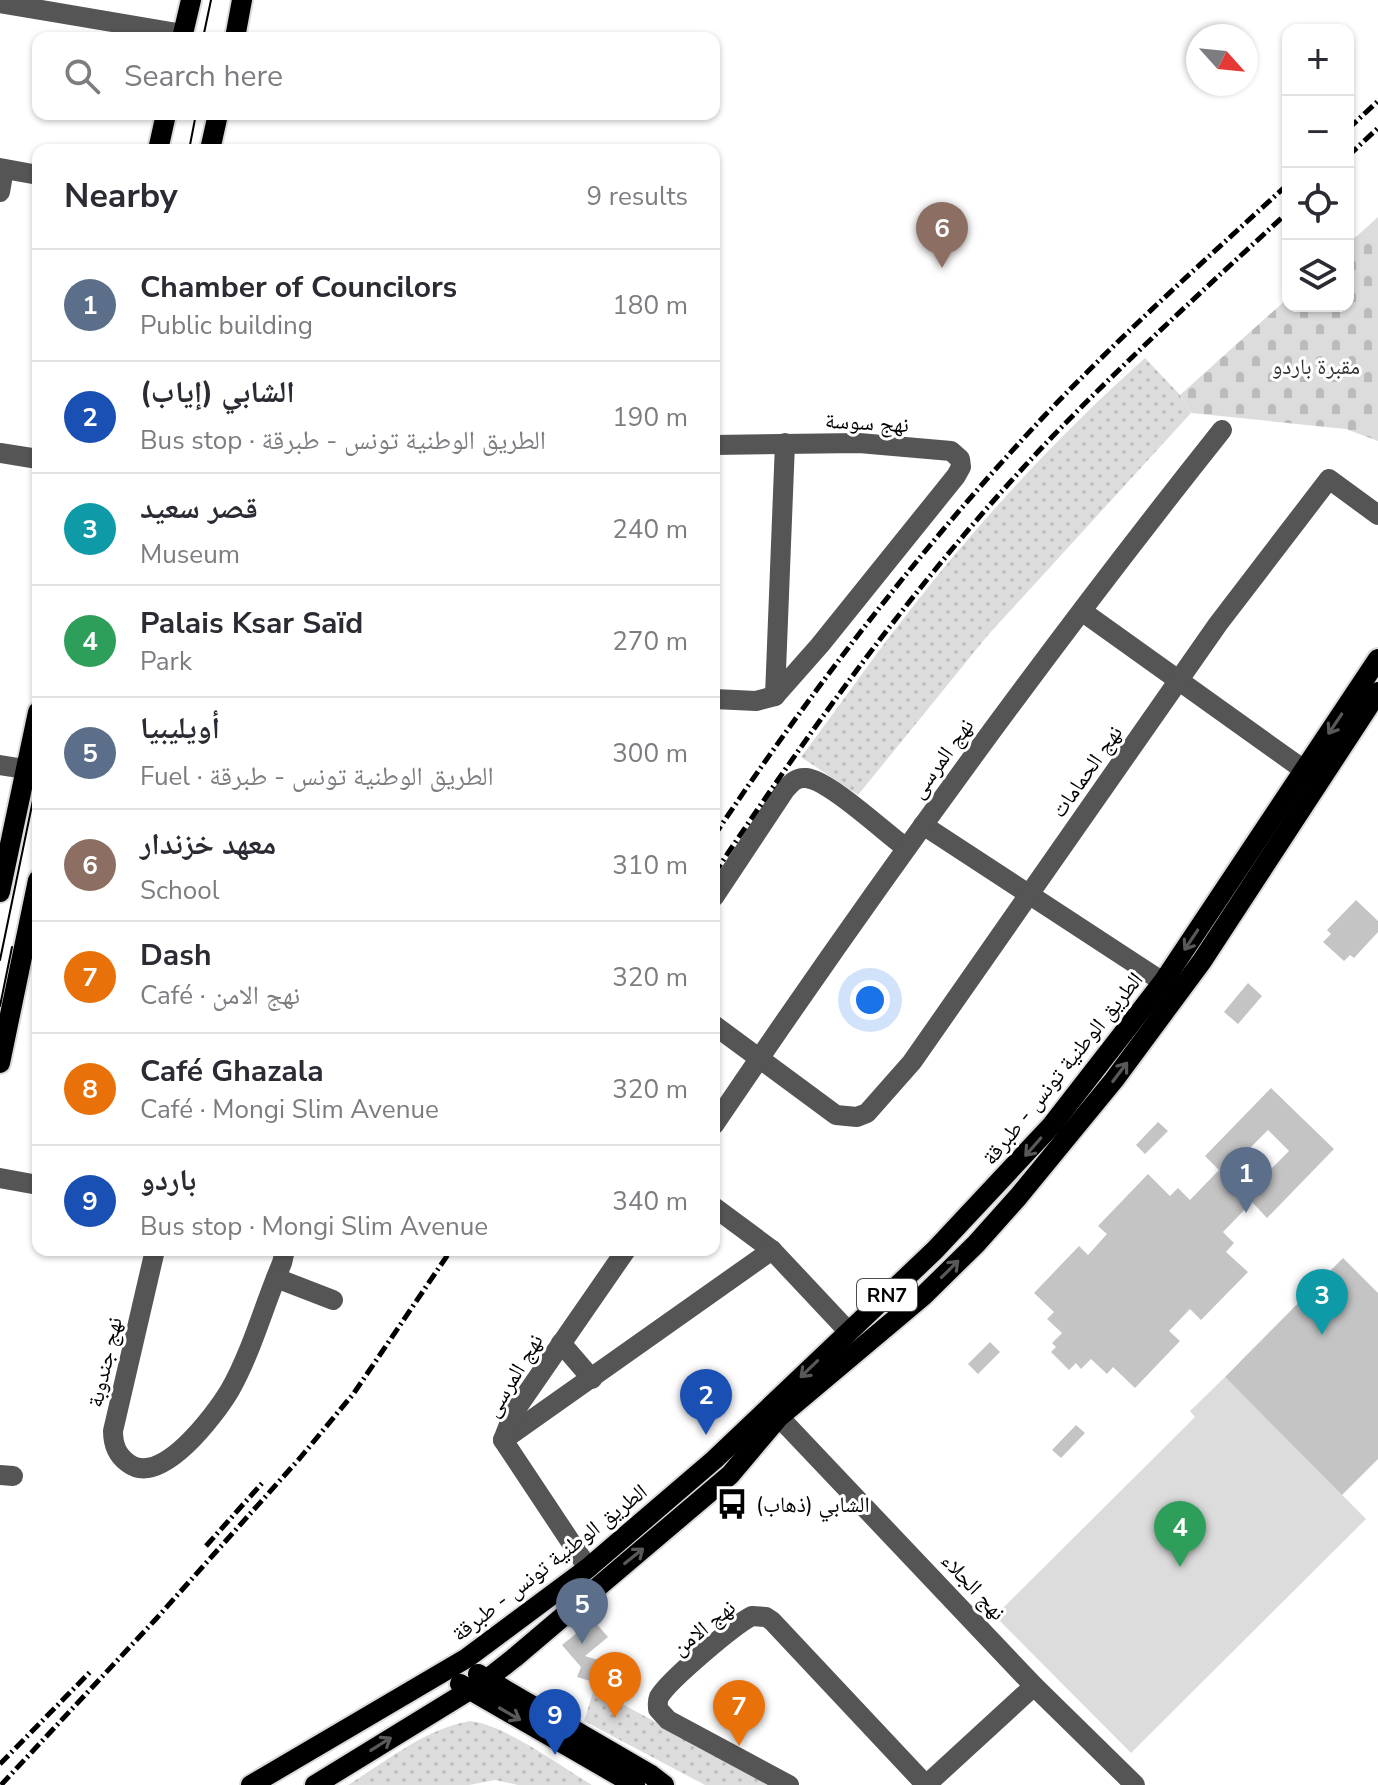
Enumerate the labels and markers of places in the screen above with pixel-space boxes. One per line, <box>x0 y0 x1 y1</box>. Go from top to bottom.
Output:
pin: 6 <box>916 202 968 268</box>
pin: 1 <box>1220 1147 1272 1213</box>
pin: 3 <box>1296 1269 1348 1335</box>
pin: 2 <box>680 1369 732 1435</box>
bus stop icon: الشابي (ذهاب) <box>715 1487 749 1521</box>
place label: الشابي (ذهاب) <box>756 1490 870 1522</box>
pin: 4 <box>1154 1501 1206 1567</box>
pin: 5 <box>556 1578 608 1644</box>
pin: 8 <box>589 1652 641 1718</box>
pin: 7 <box>713 1680 765 1746</box>
pin: 9 <box>529 1689 581 1755</box>

